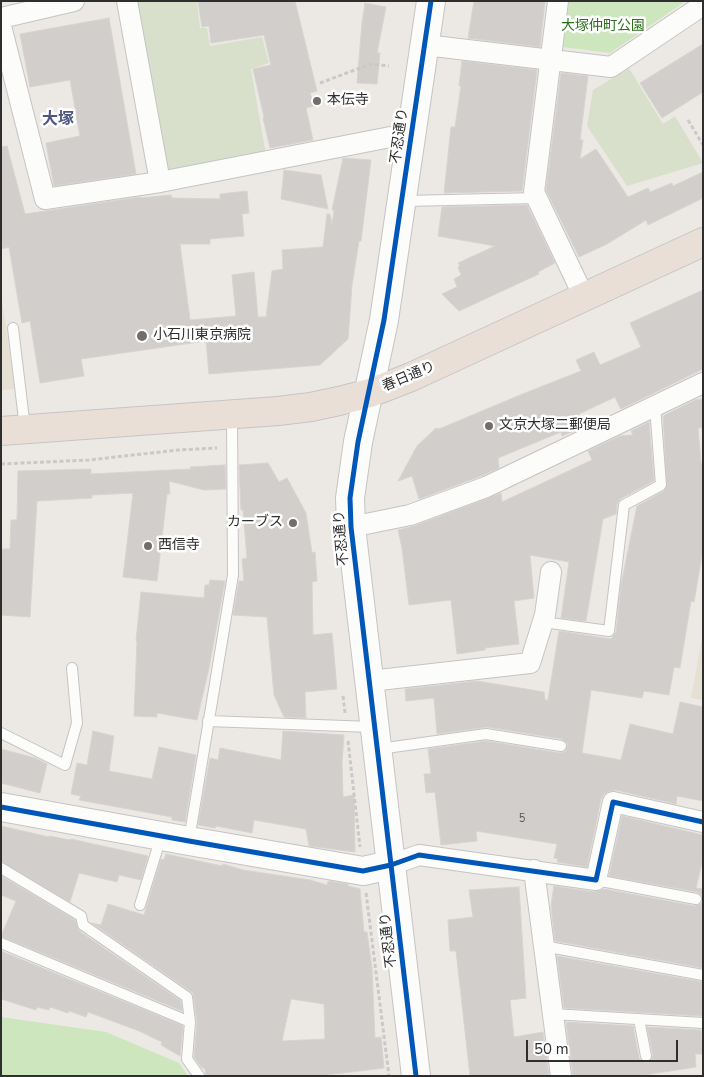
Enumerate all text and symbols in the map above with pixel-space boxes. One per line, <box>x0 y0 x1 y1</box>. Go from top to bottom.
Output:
park label: 大塚仲町公園 <box>561 19 645 35</box>
place label: 本伝寺 <box>327 93 369 109</box>
marker: 本伝寺 <box>311 95 323 107</box>
street label: 不忍通り <box>388 107 412 165</box>
district label: 大塚 <box>42 110 74 130</box>
place label: 小石川東京病院 <box>153 328 251 344</box>
marker: 小石川東京病院 <box>135 329 149 343</box>
street label: 春日通り <box>380 358 438 396</box>
place label: 文京大塚二郵便局 <box>499 418 611 434</box>
marker: 文京大塚二郵便局 <box>483 420 495 432</box>
street label: 不忍通り <box>331 509 353 567</box>
place label: カーブス <box>227 515 283 531</box>
marker: カーブス <box>287 517 299 529</box>
place label: 西信寺 <box>158 538 200 554</box>
marker: 西信寺 <box>142 540 154 552</box>
house number: 5 <box>519 812 525 826</box>
street label: 不忍通り <box>377 911 401 969</box>
scale bar <box>529 1030 682 1062</box>
text: 50 m <box>534 1039 569 1059</box>

